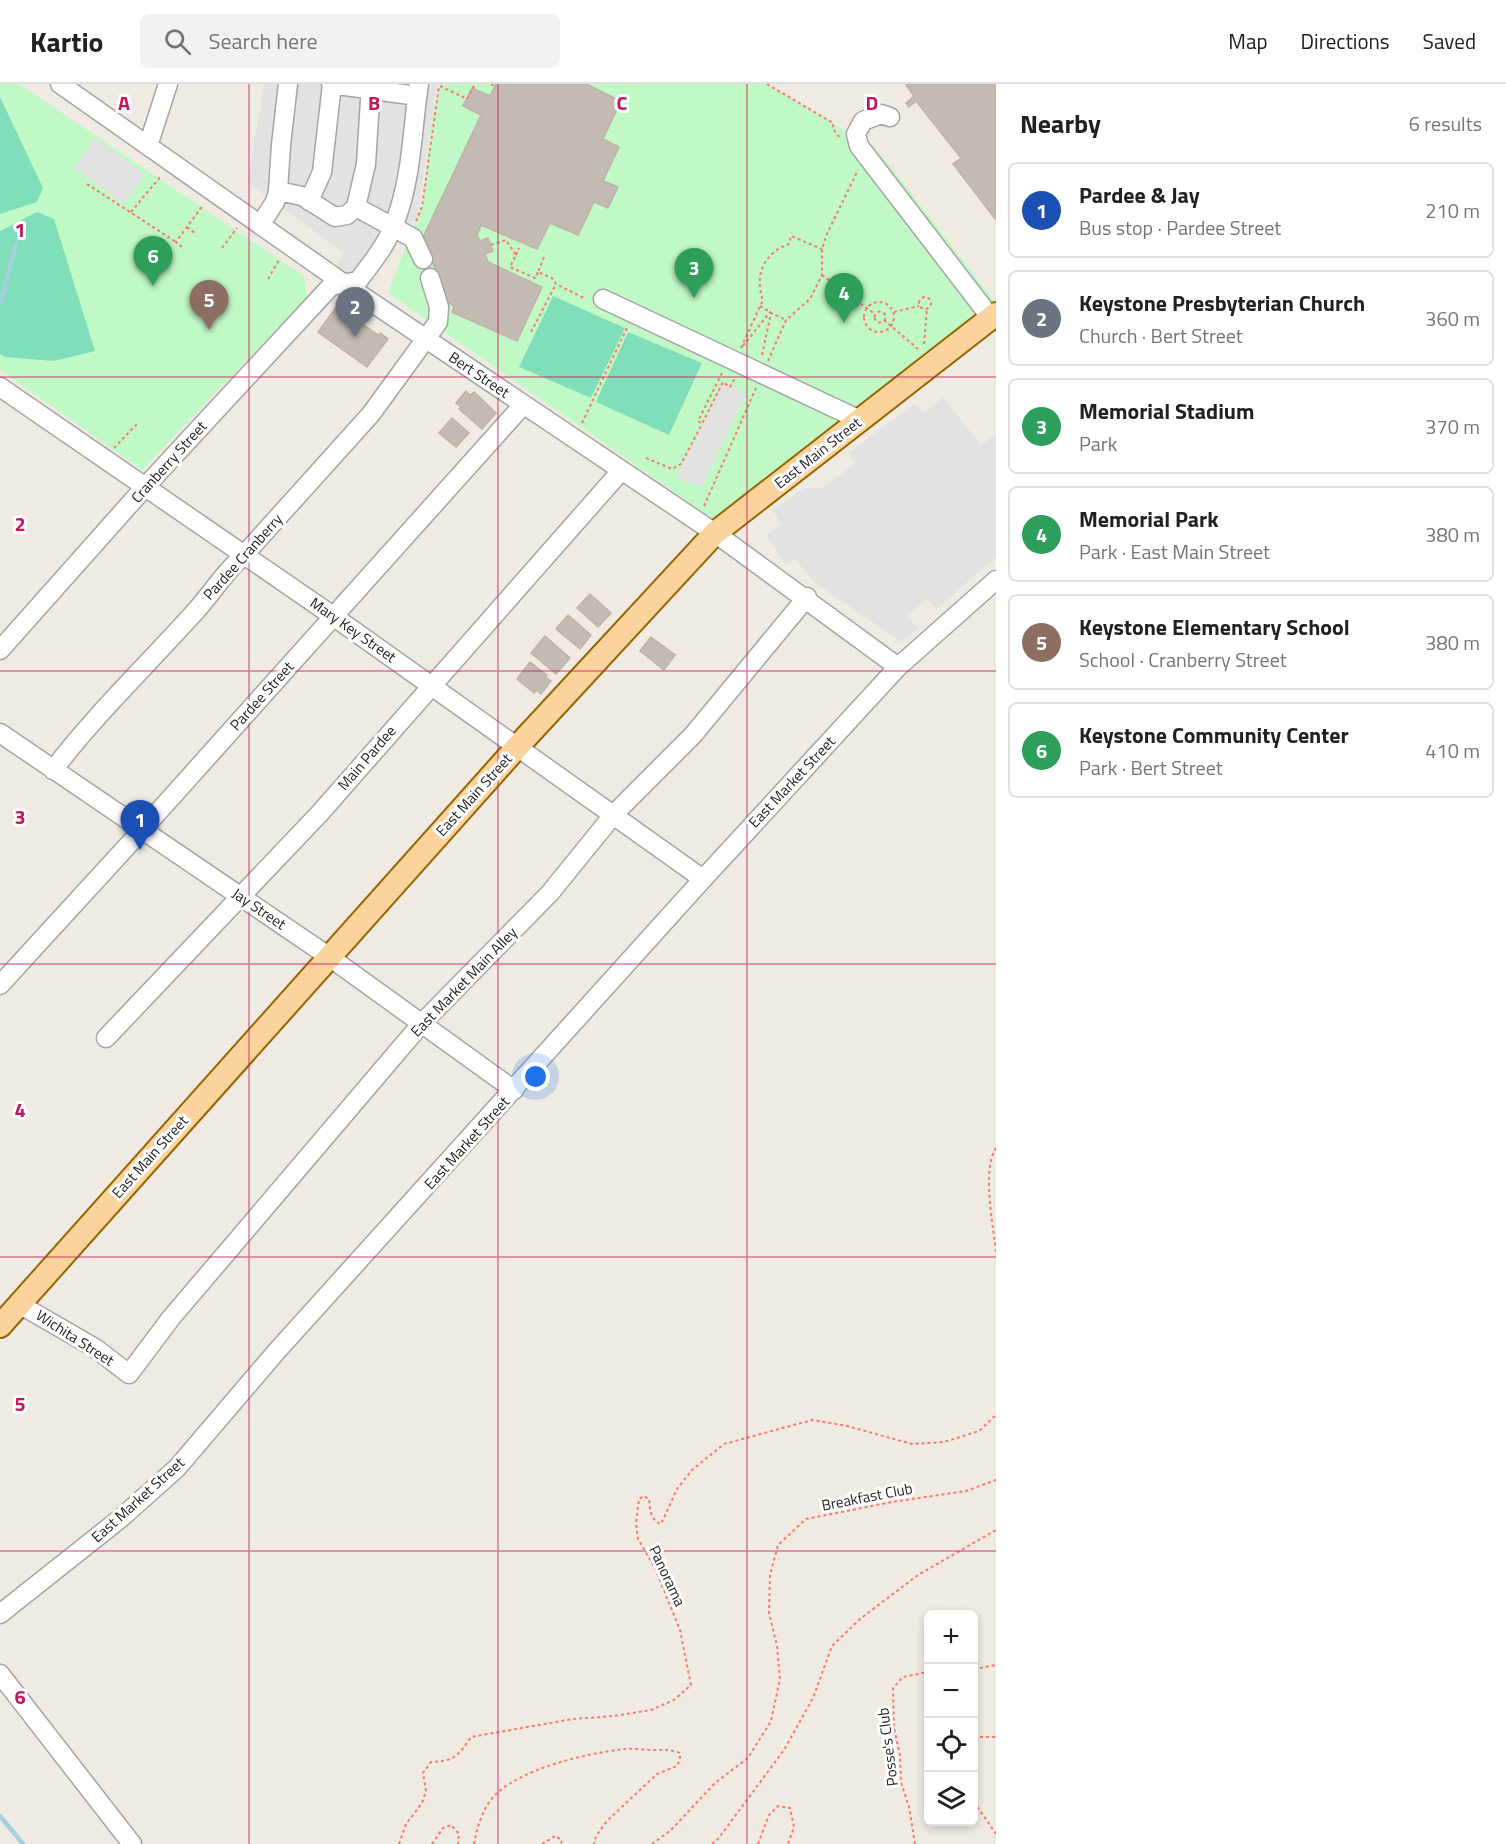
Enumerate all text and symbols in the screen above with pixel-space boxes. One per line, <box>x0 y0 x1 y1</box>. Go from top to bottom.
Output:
search box <box>140 14 560 68</box>
text: Kartio <box>30 20 104 63</box>
text: Search here <box>209 24 318 58</box>
icon: search <box>161 25 194 58</box>
text: Map <box>1228 25 1268 57</box>
text: Directions <box>1301 25 1390 57</box>
text: Saved <box>1423 25 1476 57</box>
text: A <box>118 87 130 118</box>
text: B <box>368 87 380 118</box>
text: C <box>617 87 628 118</box>
text: D <box>866 87 878 118</box>
text: Nearby <box>1020 104 1101 143</box>
text: 6 results <box>1409 108 1482 139</box>
text: Pardee & Jay <box>1079 178 1200 212</box>
text: 1 <box>1036 195 1047 226</box>
text: 210 m <box>1425 195 1480 226</box>
text: Bus stop · Pardee Street <box>1079 212 1281 243</box>
text: 1 <box>14 214 26 245</box>
pin: 6 <box>134 236 172 286</box>
pin: 3 <box>674 248 714 298</box>
pin: 4 <box>824 274 864 323</box>
pin: 5 <box>190 280 228 330</box>
text: Keystone Presbyterian Church <box>1079 286 1365 320</box>
pin: 2 <box>336 288 374 337</box>
text: 2 <box>1036 303 1047 334</box>
text: 360 m <box>1425 303 1480 334</box>
text: Church · Bert Street <box>1079 320 1243 351</box>
street label: Bert Street <box>444 346 515 404</box>
text: Memorial Stadium <box>1079 394 1255 428</box>
street label: East Main Street <box>769 411 867 494</box>
text: 3 <box>1036 411 1047 442</box>
text: 370 m <box>1425 411 1480 442</box>
street label: Cranberry Street <box>125 415 212 508</box>
text: Park <box>1079 428 1117 459</box>
text: Memorial Park <box>1079 502 1219 536</box>
text: 2 <box>14 508 26 539</box>
street label: Pardee Cranberry <box>197 508 288 605</box>
text: 4 <box>1036 519 1047 550</box>
text: 380 m <box>1425 519 1480 550</box>
text: Park · East Main Street <box>1079 536 1270 567</box>
street label: Mary Key Street <box>305 591 402 668</box>
text: Keystone Elementary School <box>1079 610 1350 644</box>
text: 5 <box>1036 627 1047 658</box>
text: 380 m <box>1425 627 1480 658</box>
text: School · Cranberry Street <box>1079 644 1287 675</box>
street label: Pardee Street <box>224 655 300 735</box>
text: Keystone Community Center <box>1079 718 1349 752</box>
street label: Main Pardee <box>332 720 401 795</box>
street label: East Market Street <box>743 730 841 833</box>
text: 6 <box>1036 735 1047 766</box>
text: 410 m <box>1425 735 1480 766</box>
street label: East Main Street <box>430 747 518 841</box>
text: Park · Bert Street <box>1079 752 1223 783</box>
pin: 1 <box>120 800 160 850</box>
text: 3 <box>14 801 26 832</box>
street label: Jay Street <box>228 882 292 936</box>
street label: East Market Main Alley <box>405 921 522 1042</box>
your location <box>521 1062 550 1091</box>
street label: East Market Street <box>418 1090 515 1194</box>
text: 4 <box>14 1094 26 1125</box>
street label: East Main Street <box>106 1109 194 1203</box>
street label: Wichita Street <box>32 1304 120 1372</box>
text: 5 <box>14 1388 26 1419</box>
street label: East Market Street <box>86 1451 190 1548</box>
street label: Breakfast Club <box>820 1476 914 1517</box>
street label: Panorama <box>643 1541 692 1611</box>
map controls <box>924 1610 978 1826</box>
button: + <box>924 1610 978 1664</box>
button: − <box>924 1664 978 1718</box>
text: 6 <box>14 1681 26 1712</box>
street label: Posse's Club <box>871 1706 904 1788</box>
button: locate <box>924 1718 978 1772</box>
button: layers <box>924 1772 978 1826</box>

